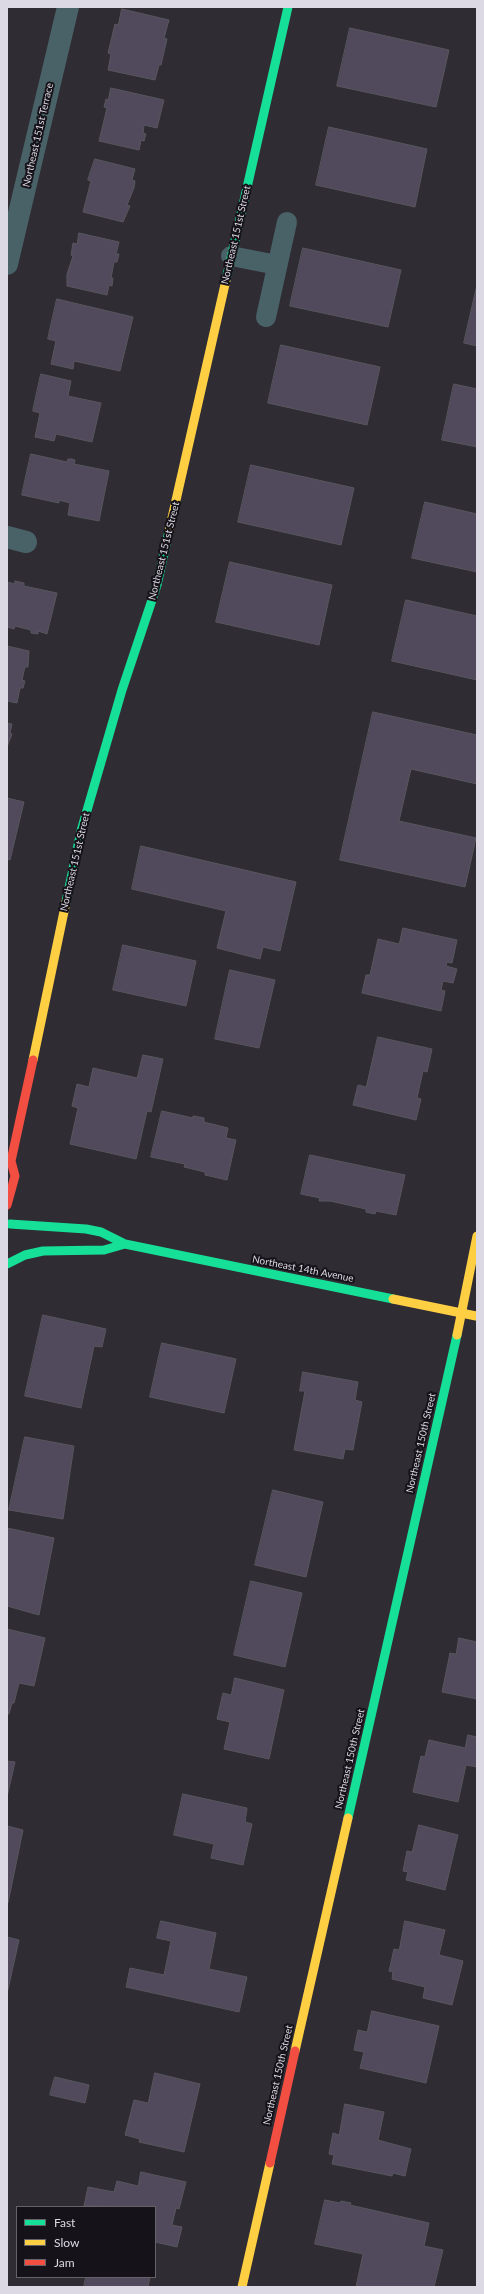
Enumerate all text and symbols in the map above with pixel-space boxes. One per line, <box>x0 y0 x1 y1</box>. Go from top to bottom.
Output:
street label: Northeast 151st Terrace <box>20 82 56 188</box>
street label: Northeast 151st Street <box>219 185 253 285</box>
street label: Northeast 151st Street <box>146 501 182 601</box>
street label: Northeast 151st Street <box>58 812 92 912</box>
street label: Northeast 14th Avenue <box>251 1253 355 1285</box>
street label: Northeast 150th Street <box>404 1392 438 1494</box>
street label: Northeast 150th Street <box>333 1708 367 1810</box>
street label: Northeast 150th Street <box>261 2024 295 2126</box>
legend <box>16 2206 156 2278</box>
text: Fast <box>54 2215 75 2230</box>
text: Slow <box>54 2235 79 2250</box>
text: Jam <box>54 2255 75 2270</box>

